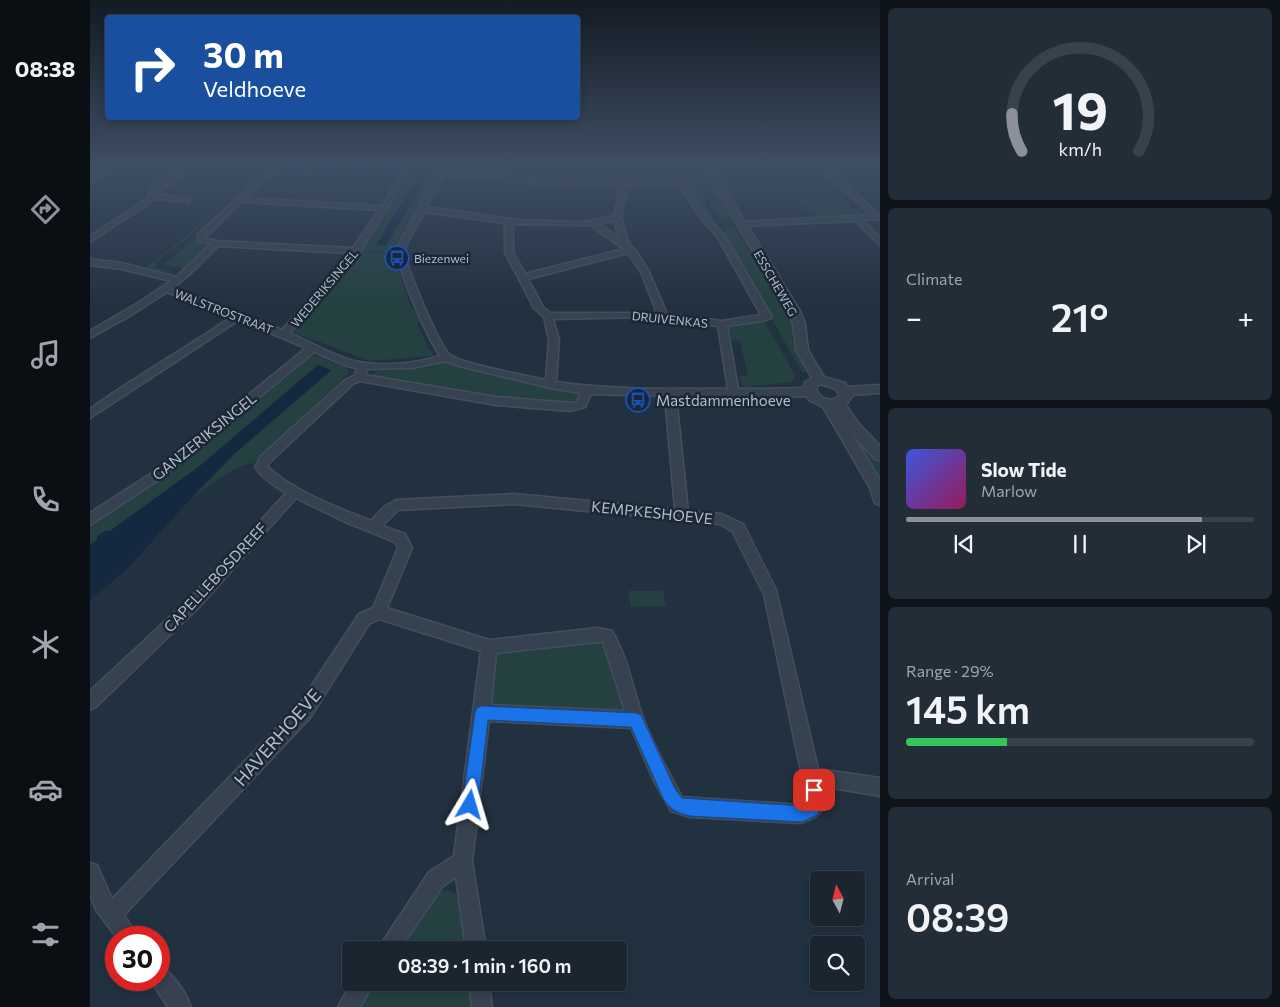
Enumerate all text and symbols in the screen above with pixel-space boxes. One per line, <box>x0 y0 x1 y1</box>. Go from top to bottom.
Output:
text: 30 m <box>203 32 284 75</box>
icon: right <box>120 35 185 100</box>
text: 08:38 <box>15 55 75 82</box>
text: Veldhoeve <box>203 75 306 102</box>
text: 19 <box>1052 77 1108 141</box>
text: km/h <box>1058 138 1102 160</box>
icon: directions <box>28 192 63 227</box>
bus stop icon: Biezenwei <box>384 245 410 271</box>
street label: WEDERIKSINGEL <box>287 246 361 330</box>
street label: ESSCHEWEG <box>752 248 800 318</box>
place label: Biezenwei <box>414 251 469 265</box>
text: Climate <box>906 269 962 288</box>
street label: WALSTROSTRAAT <box>173 286 276 336</box>
text: 21° <box>1051 293 1108 340</box>
text: − <box>906 300 922 334</box>
text: + <box>1238 300 1254 334</box>
street label: DRUIVENKAS <box>631 308 709 330</box>
icon: music <box>28 337 63 372</box>
bus stop icon: Mastdammenhoeve <box>625 387 651 413</box>
street label: GANZERIKSINGEL <box>148 388 260 484</box>
place label: Mastdammenhoeve <box>656 391 791 409</box>
text: Slow Tide <box>981 458 1067 481</box>
text: Marlow <box>981 481 1037 500</box>
icon: phone <box>28 482 63 517</box>
street label: KEMPKESHOEVE <box>590 497 714 527</box>
street label: CAPELLEBOSDREEF <box>160 518 270 636</box>
icon: previous <box>950 530 978 558</box>
icon: pause <box>1066 530 1094 558</box>
icon: next <box>1182 530 1210 558</box>
icon: climate <box>28 627 63 662</box>
text: Range · 29% <box>906 661 994 680</box>
street label: HAVERHOEVE <box>229 684 325 790</box>
text: 145 km <box>906 685 1030 732</box>
pin <box>793 769 835 811</box>
icon: car <box>28 772 63 807</box>
icon: arrive <box>800 776 828 804</box>
position arrow <box>443 778 495 830</box>
text: Arrival <box>906 869 954 888</box>
north arrow <box>810 871 865 926</box>
map controls <box>810 871 865 991</box>
text: 08:39 <box>906 893 1009 940</box>
icon: filters <box>28 917 63 952</box>
speed limit sign: 30 <box>105 926 170 991</box>
button: search <box>810 936 865 991</box>
text: 08:39 · 1 min · 160 m <box>398 954 571 977</box>

